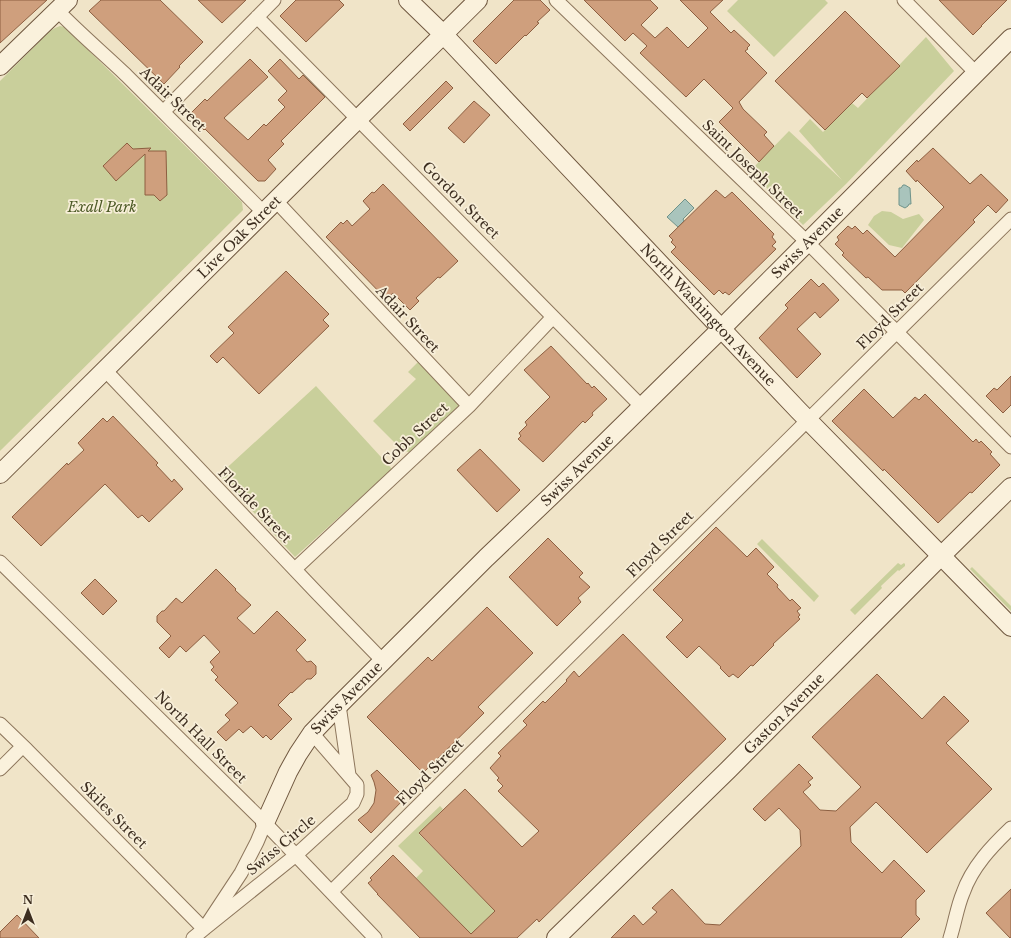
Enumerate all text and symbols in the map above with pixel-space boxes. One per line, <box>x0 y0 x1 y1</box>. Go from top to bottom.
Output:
street label: Adair Street <box>135 62 210 135</box>
street label: Saint Joseph Street <box>698 116 808 223</box>
street label: Gordon Street <box>418 157 504 243</box>
street label: Live Oak Street <box>194 191 285 282</box>
park label: Exall Park <box>66 198 137 216</box>
street label: Swiss Avenue <box>767 202 847 282</box>
street label: North Washington Avenue <box>637 240 780 390</box>
street label: Floyd Street <box>853 278 928 353</box>
street label: Adair Street <box>372 281 444 357</box>
street label: Cobb Street <box>378 398 453 470</box>
street label: Swiss Avenue <box>537 431 617 510</box>
street label: Floride Street <box>214 463 296 547</box>
street label: Floyd Street <box>623 506 698 581</box>
street label: Swiss Avenue <box>307 658 386 738</box>
street label: Gaston Avenue <box>740 669 828 758</box>
street label: North Hall Street <box>151 687 251 787</box>
street label: Floyd Street <box>393 734 468 809</box>
street label: Skiles Street <box>77 778 152 853</box>
street label: Swiss Circle <box>243 811 319 879</box>
north arrow <box>8 890 48 930</box>
text: N <box>23 893 34 907</box>

